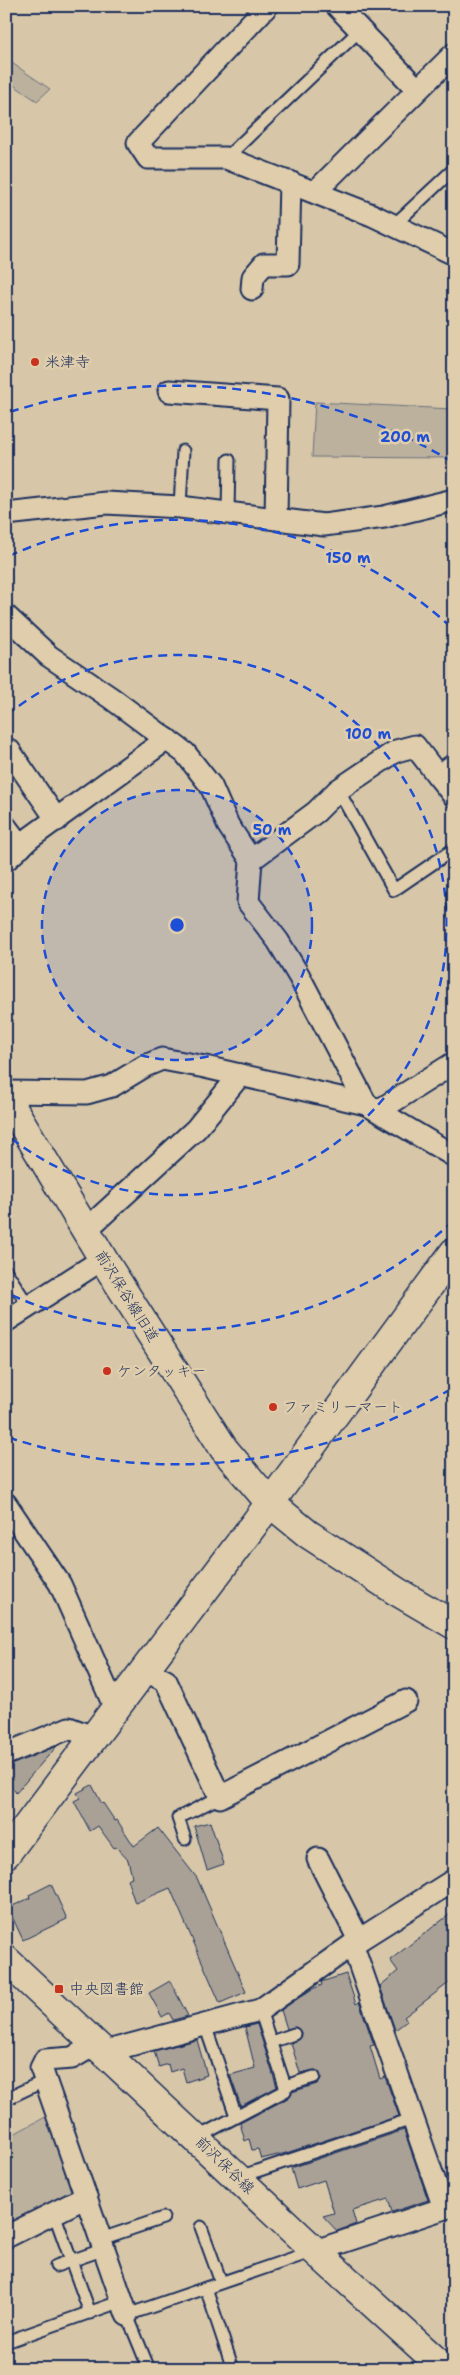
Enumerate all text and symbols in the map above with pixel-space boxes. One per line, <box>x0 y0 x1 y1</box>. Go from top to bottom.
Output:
place label: 米津寺 <box>45 352 90 372</box>
marker: 米津寺 <box>29 356 41 368</box>
text: 200 m <box>380 427 430 447</box>
text: 150 m <box>325 548 371 568</box>
text: 100 m <box>345 724 391 744</box>
text: 50 m <box>253 820 292 840</box>
centre of rings <box>168 916 186 934</box>
street label: 前沢保谷線旧道 <box>91 1246 163 1346</box>
place label: ケンタッキー <box>117 1361 206 1381</box>
marker: ケンタッキー <box>101 1365 113 1377</box>
place label: ファミリーマート <box>283 1397 403 1417</box>
marker: ファミリーマート <box>267 1401 279 1413</box>
place label: 中央図書館 <box>69 1979 144 1999</box>
marker: 中央図書館 <box>53 1983 65 1995</box>
street label: 前沢保谷線 <box>191 2132 259 2198</box>

